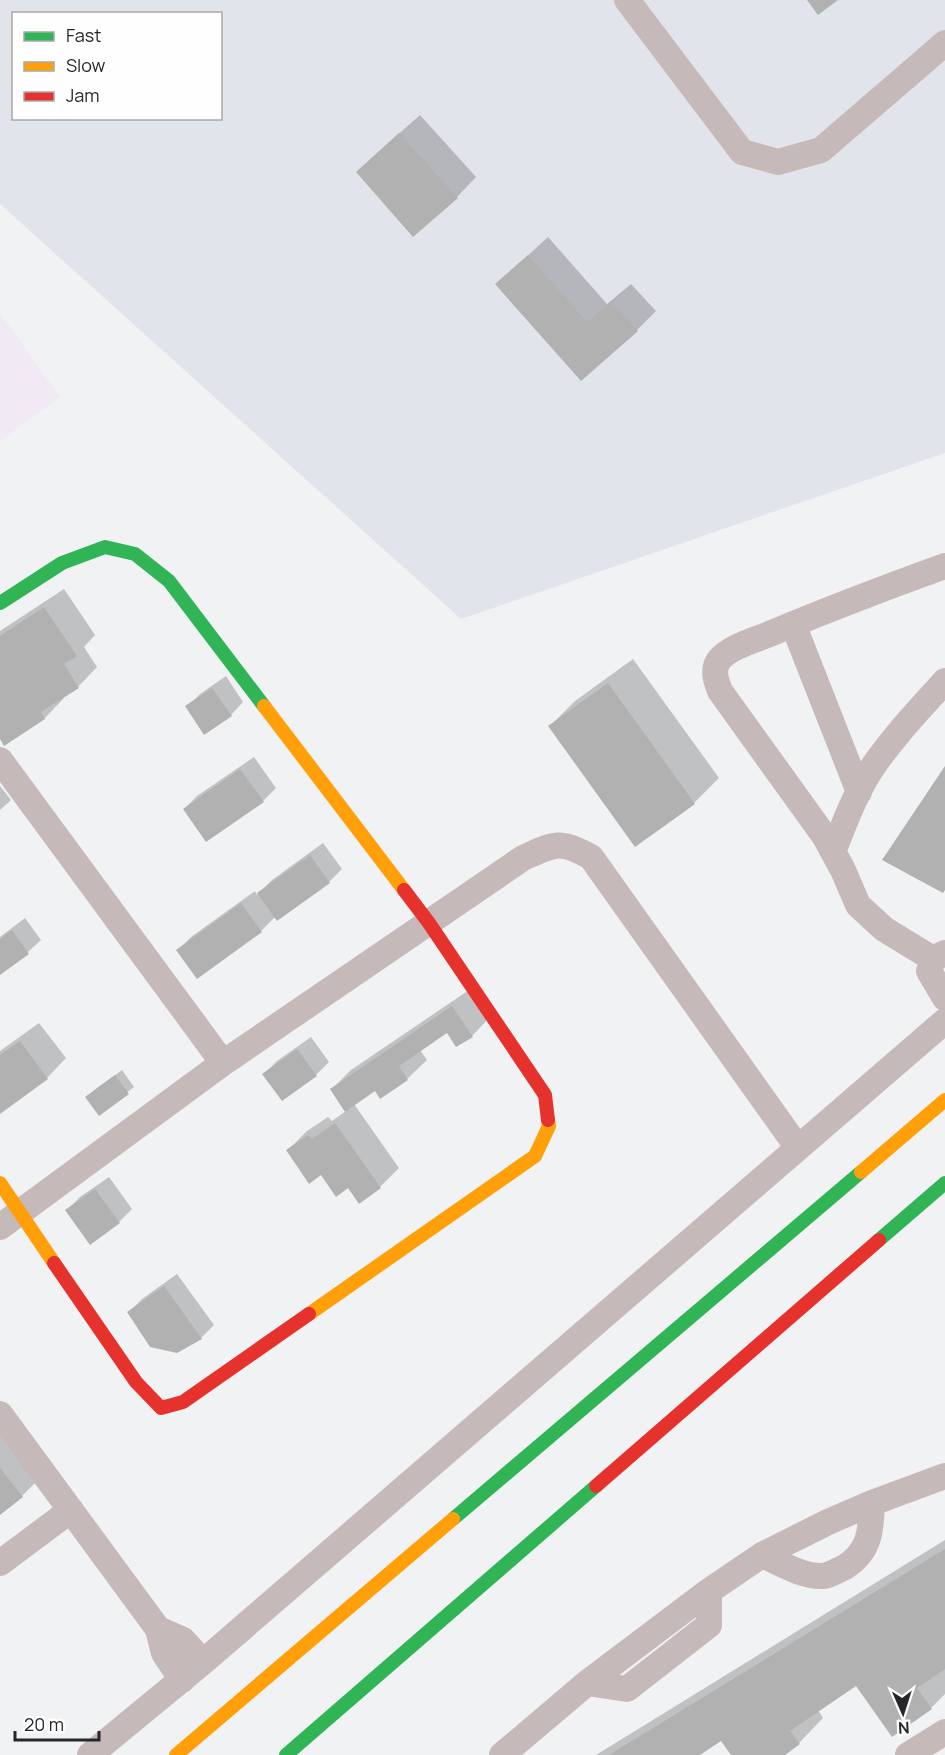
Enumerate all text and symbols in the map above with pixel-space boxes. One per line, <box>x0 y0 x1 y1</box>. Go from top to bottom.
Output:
legend <box>12 12 222 120</box>
text: Fast <box>66 23 101 47</box>
text: Slow <box>66 53 106 77</box>
text: Jam <box>66 83 100 107</box>
north arrow <box>873 1683 933 1743</box>
scale bar <box>15 1704 99 1742</box>
text: 20 m <box>24 1712 64 1736</box>
text: N <box>897 1717 910 1739</box>

